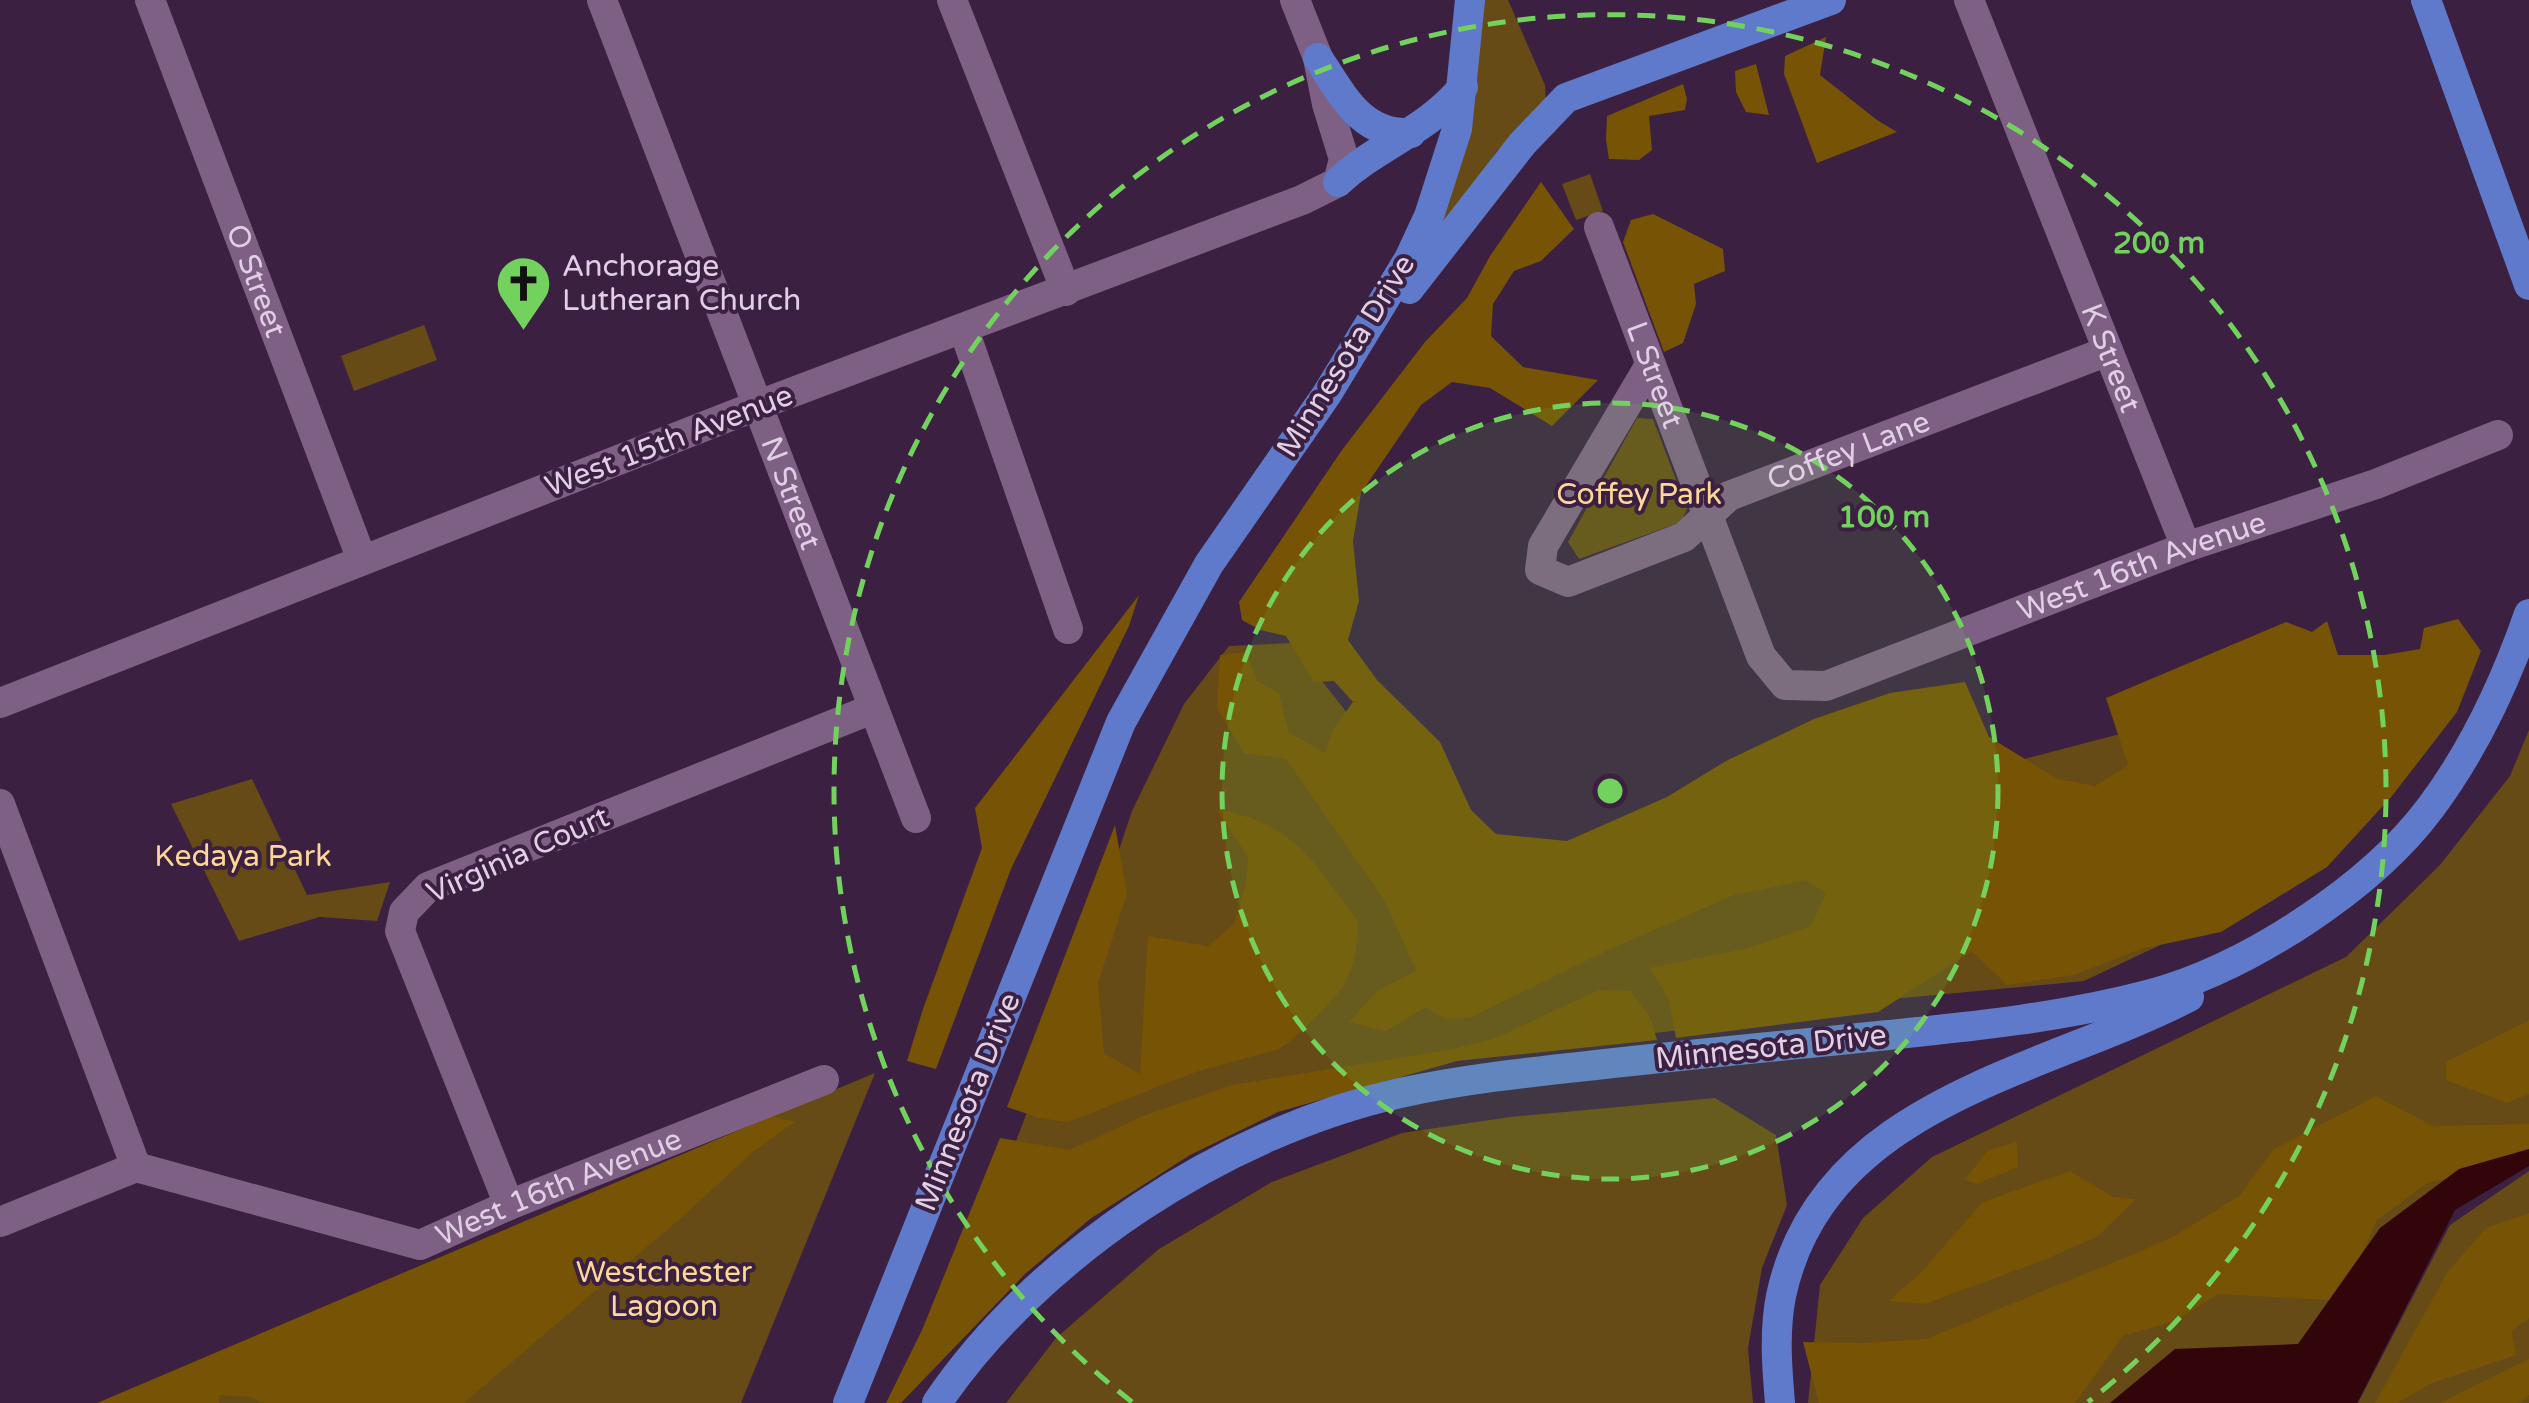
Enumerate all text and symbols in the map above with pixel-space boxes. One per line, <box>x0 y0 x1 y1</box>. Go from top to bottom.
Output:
street label: O Street <box>218 219 294 342</box>
text: 200 m <box>2113 225 2205 262</box>
place label: Anchorage Lutheran Church <box>562 248 801 319</box>
street label: Minnesota Drive <box>1269 248 1423 464</box>
church icon: Anchorage Lutheran Church <box>493 253 553 332</box>
street label: K Street <box>2073 298 2149 418</box>
street label: L Street <box>1618 316 1692 433</box>
street label: West 15th Avenue <box>540 377 798 505</box>
street label: Coffey Lane <box>1762 403 1935 498</box>
street label: N Street <box>753 431 830 554</box>
park label: Coffey Park <box>1556 476 1722 513</box>
text: 100 m <box>1838 499 1930 536</box>
street label: West 16th Avenue <box>2012 503 2271 629</box>
centre of rings <box>1592 773 1628 809</box>
street label: Virginia Court <box>421 798 615 912</box>
park label: Kedaya Park <box>154 838 332 875</box>
street label: Minnesota Drive <box>907 987 1029 1217</box>
street label: Minnesota Drive <box>1654 1016 1888 1078</box>
street label: West 16th Avenue <box>430 1120 687 1254</box>
park label: Westchester Lagoon <box>576 1254 753 1325</box>

